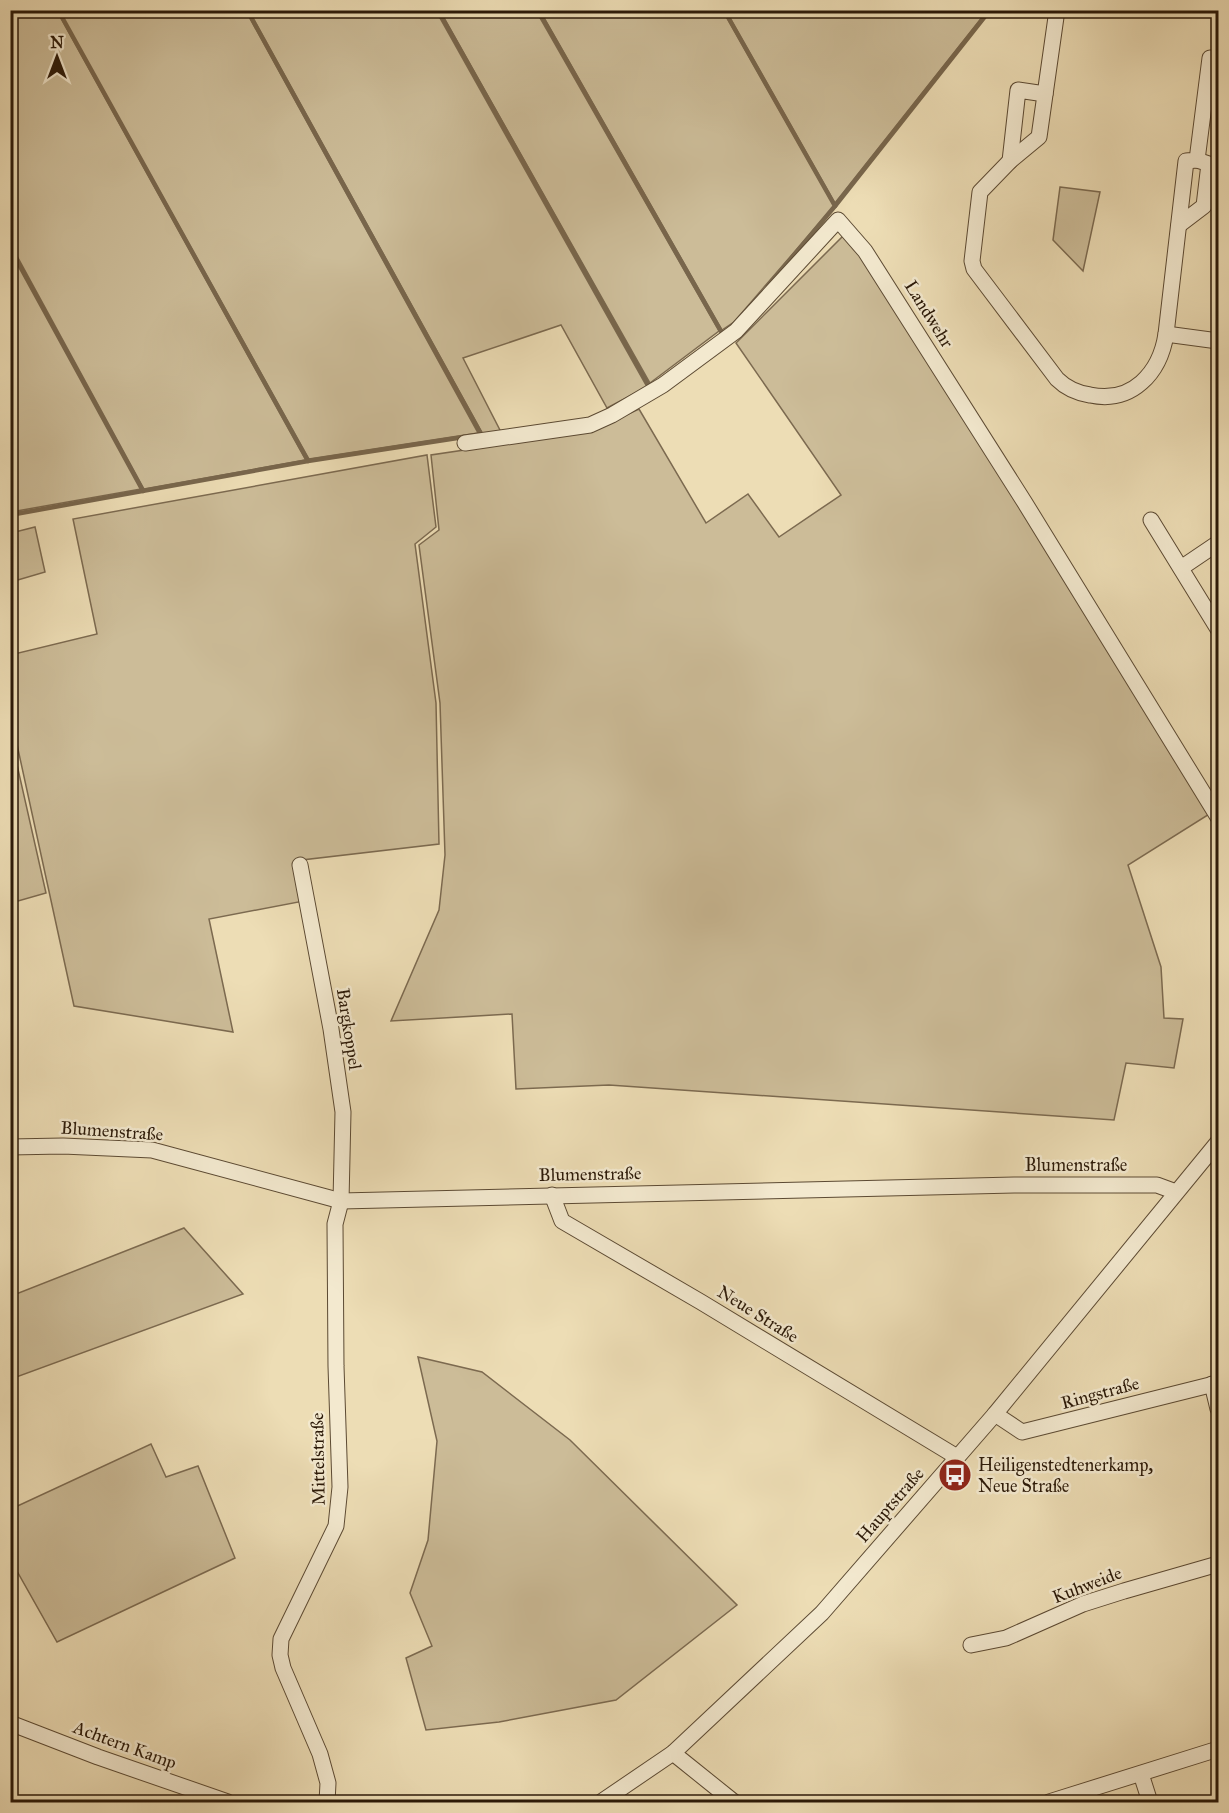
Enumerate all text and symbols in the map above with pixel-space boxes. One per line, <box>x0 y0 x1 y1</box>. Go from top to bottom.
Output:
north arrow <box>27 27 87 87</box>
text: N <box>50 33 64 52</box>
street label: Landwehr <box>900 276 958 352</box>
street label: Bargkoppel <box>331 987 366 1072</box>
street label: Blumenstraße <box>60 1116 164 1146</box>
street label: Blumenstraße <box>1025 1154 1127 1176</box>
street label: Blumenstraße <box>538 1162 642 1186</box>
street label: Neue Straße <box>713 1280 803 1348</box>
street label: Ringstraße <box>1059 1372 1142 1415</box>
street label: Mittelstraße <box>306 1412 330 1506</box>
place label: Heiligenstedtenerkamp, Neue Straße <box>978 1454 1153 1497</box>
bus stop icon: Heiligenstedtenerkamp, Neue Straße <box>937 1457 973 1493</box>
street label: Hauptstraße <box>851 1463 929 1547</box>
street label: Kuhweide <box>1049 1562 1125 1608</box>
street label: Achtern Kamp <box>69 1716 180 1774</box>

